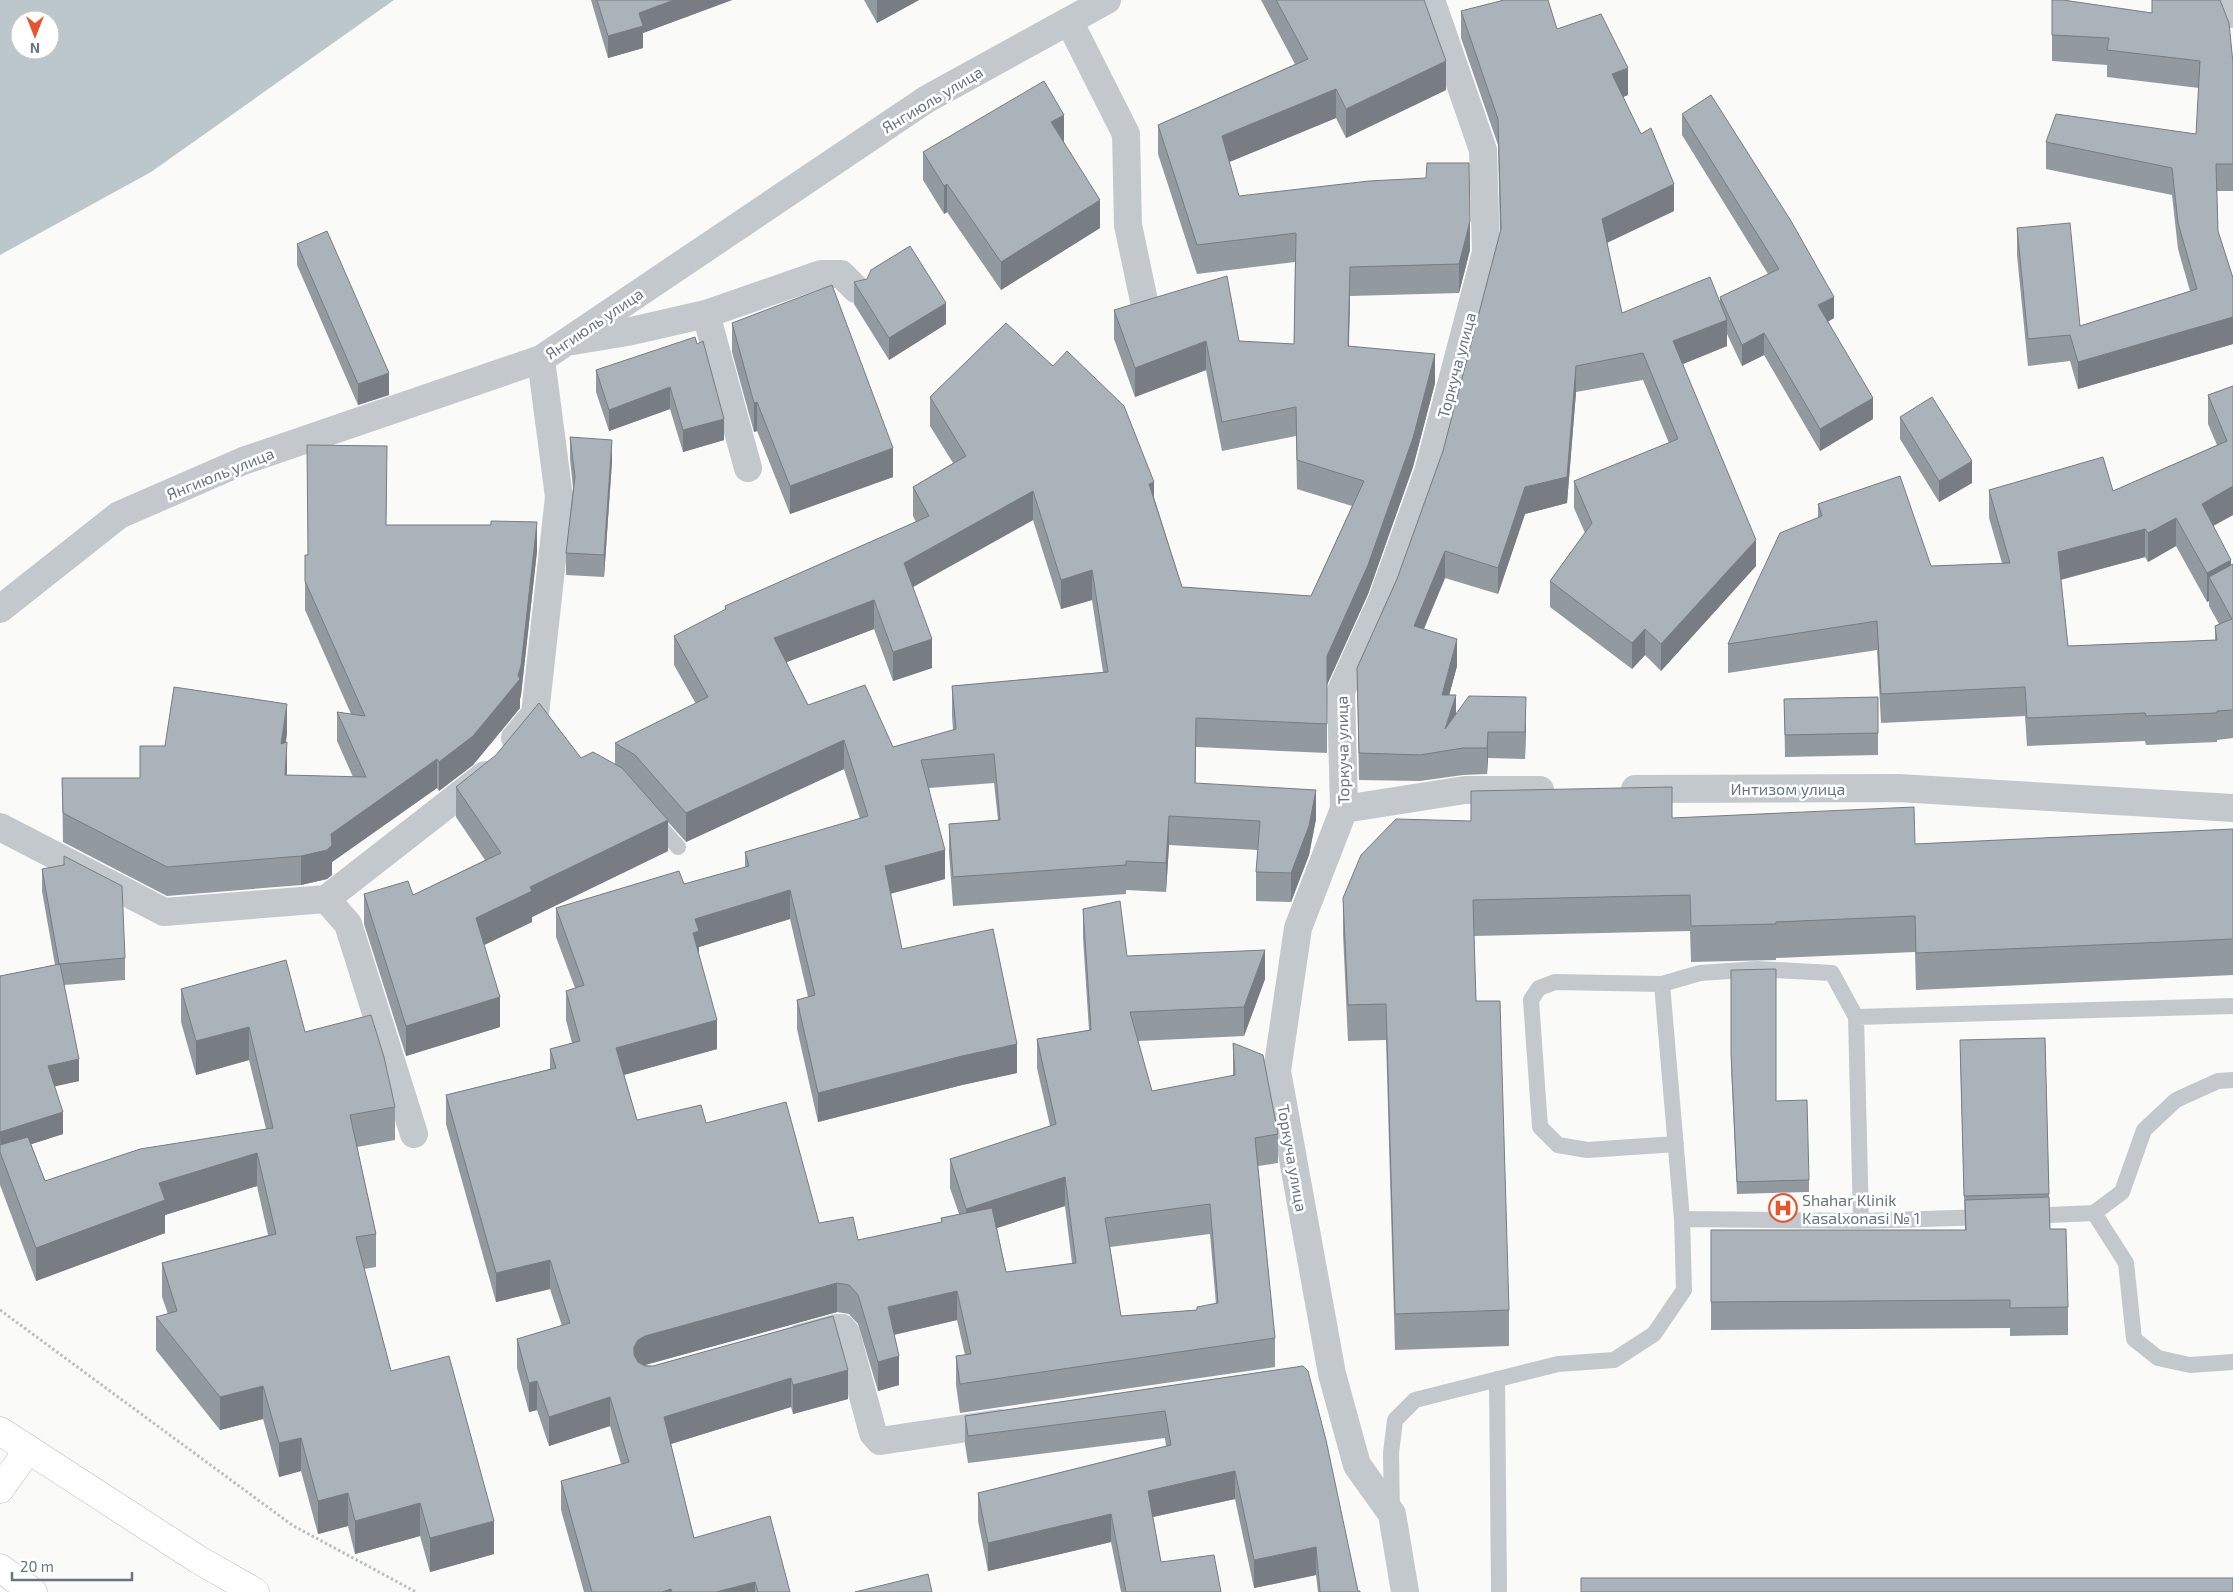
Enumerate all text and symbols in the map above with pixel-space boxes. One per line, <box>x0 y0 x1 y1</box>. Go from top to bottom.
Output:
north arrow <box>10 10 60 60</box>
text: N <box>30 40 40 57</box>
street label: Янгиюль улица <box>878 61 986 137</box>
street label: Янгиюль улица <box>541 283 647 364</box>
street label: Торкуча улица <box>1433 310 1480 420</box>
street label: Янгиюль улица <box>164 443 277 504</box>
street label: Торкуча улица <box>1332 695 1353 805</box>
street label: Интизом улица <box>1731 779 1845 799</box>
street label: Торкуча улица <box>1273 1103 1312 1213</box>
place label: Shahar Klinik Kasalxonasi № 1 <box>1802 1190 1920 1227</box>
hospital icon: Shahar Klinik Kasalxonasi № 1 <box>1768 1193 1798 1223</box>
scale bar <box>12 1550 132 1582</box>
text: 20 m <box>20 1557 54 1575</box>

